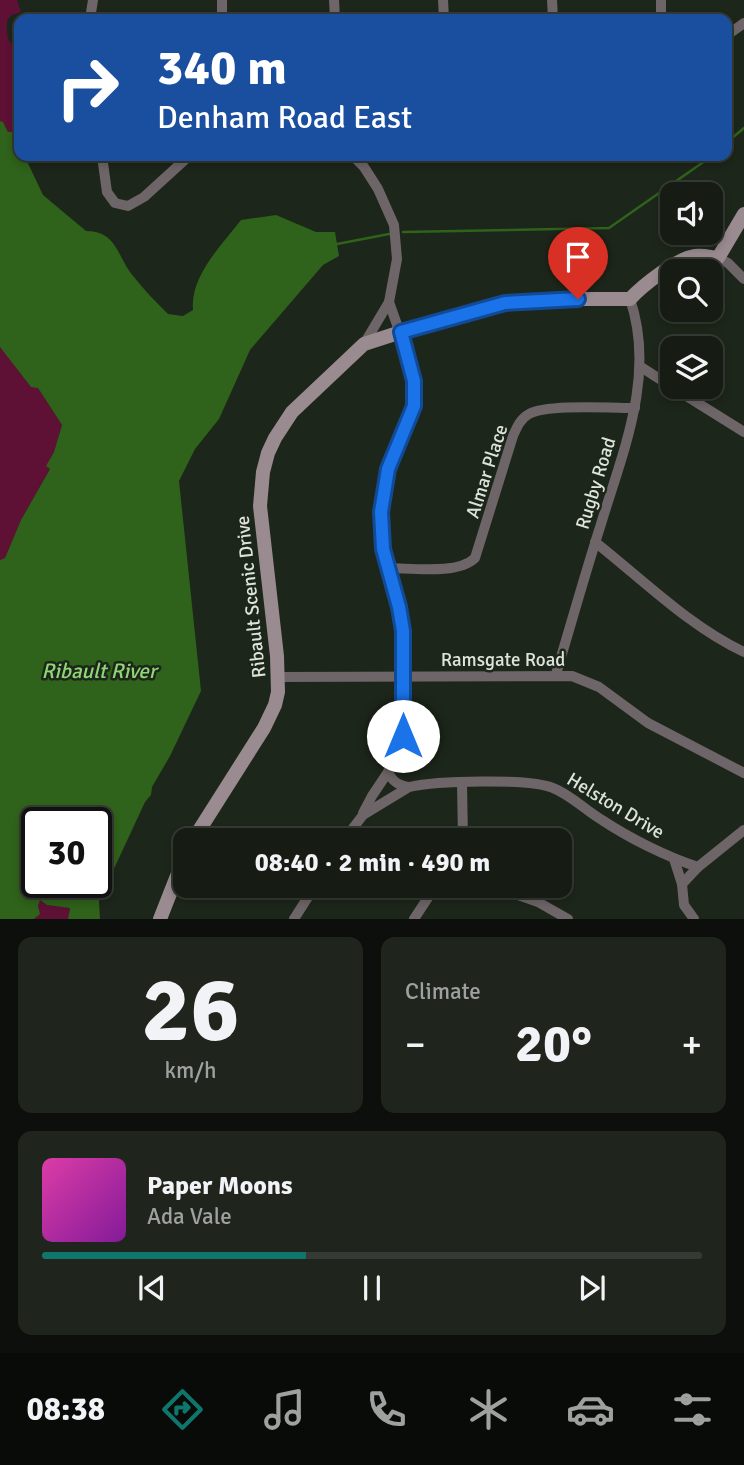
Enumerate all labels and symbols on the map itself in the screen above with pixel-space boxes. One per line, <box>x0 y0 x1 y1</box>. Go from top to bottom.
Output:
pin <box>548 227 608 299</box>
street label: Almar Place <box>461 421 513 521</box>
street label: Rugby Road <box>571 434 621 532</box>
street label: Ribault Scenic Drive <box>231 515 271 679</box>
street label: Ramsgate Road <box>441 648 565 672</box>
water label: Ribault River <box>42 658 160 684</box>
position arrow <box>366 699 440 773</box>
street label: Helston Drive <box>562 767 669 844</box>
speed limit sign: 30 <box>21 807 112 898</box>

